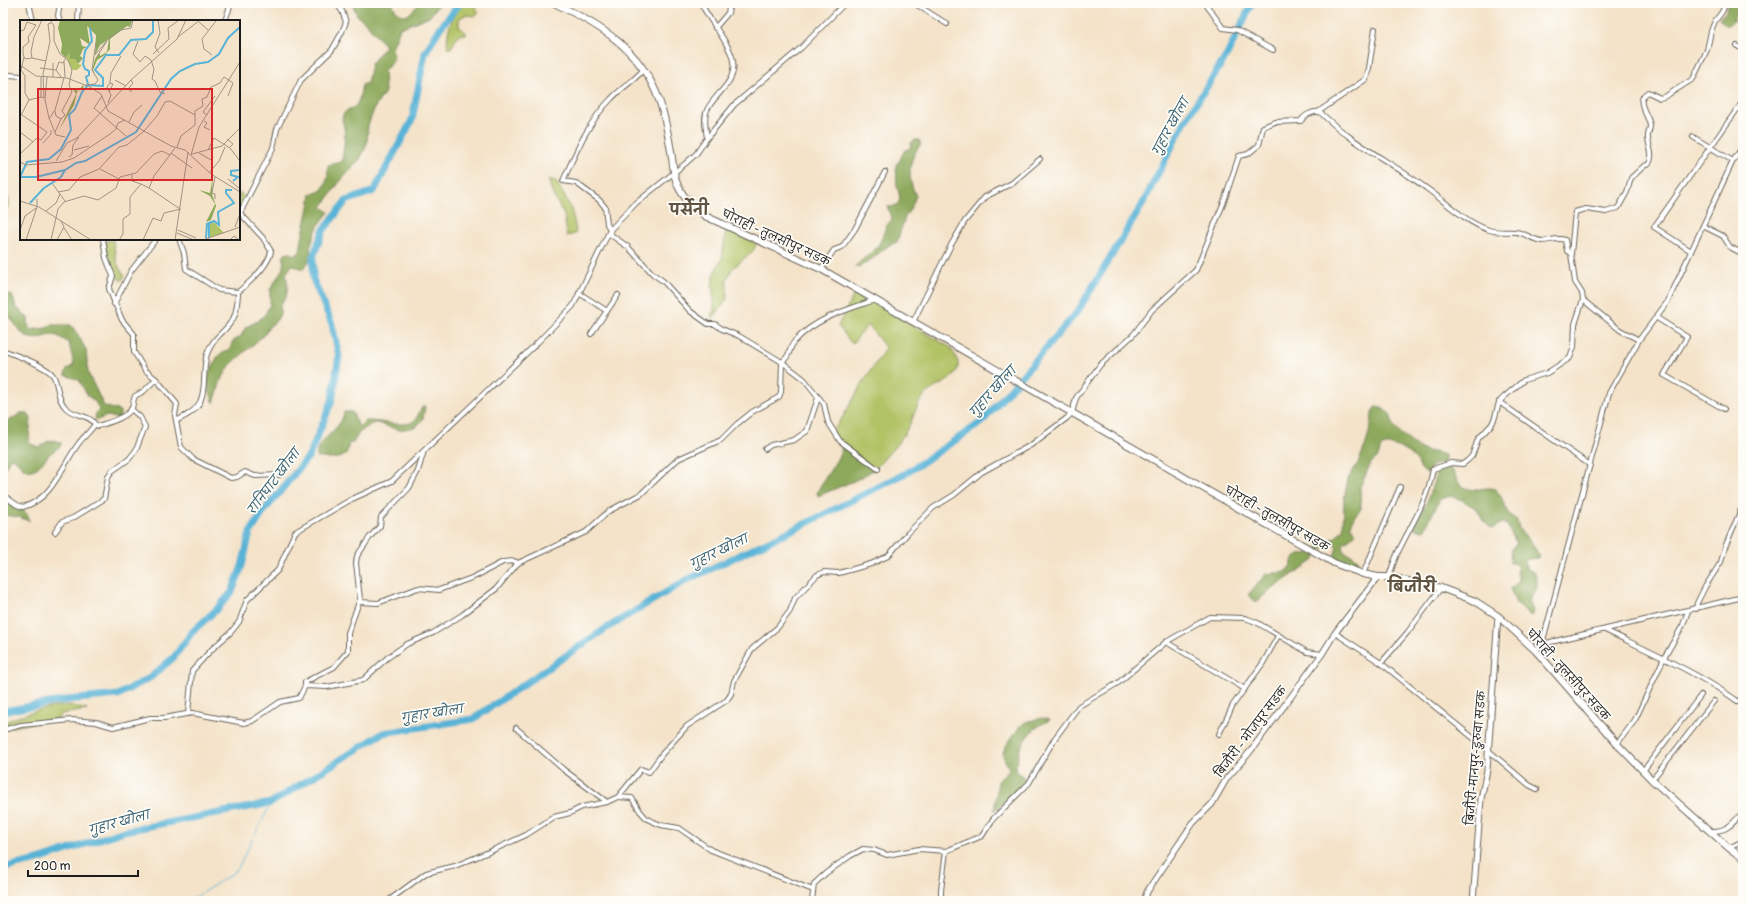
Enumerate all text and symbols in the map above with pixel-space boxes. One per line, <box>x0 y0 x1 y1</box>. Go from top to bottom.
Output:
inset map <box>20 20 240 240</box>
water label: गुहार खोला <box>1147 92 1195 159</box>
district label: पर्सेनी <box>668 197 710 220</box>
street label: घोराही - तुलसीपुर सडक <box>719 203 835 270</box>
water label: गुहार खोला <box>964 360 1022 421</box>
water label: रानिघाट खोला <box>242 442 305 518</box>
street label: घोराही - तुलसीपुर सडक <box>1221 480 1334 555</box>
water label: गुहार खोला <box>686 528 753 573</box>
district label: बिजौरी <box>1386 572 1438 597</box>
street label: घोराही - तुलसीपुर सडक <box>1522 624 1616 724</box>
street label: बिजौरी - भोजपुर सडक <box>1209 681 1291 782</box>
street label: बिजौरी-मानपुर-डुरुवा सडक <box>1460 689 1489 827</box>
water label: गुहार खोला <box>399 698 467 727</box>
water label: गुहार खोला <box>86 804 154 839</box>
scale bar <box>28 852 138 878</box>
text: 200 m <box>34 859 71 874</box>

